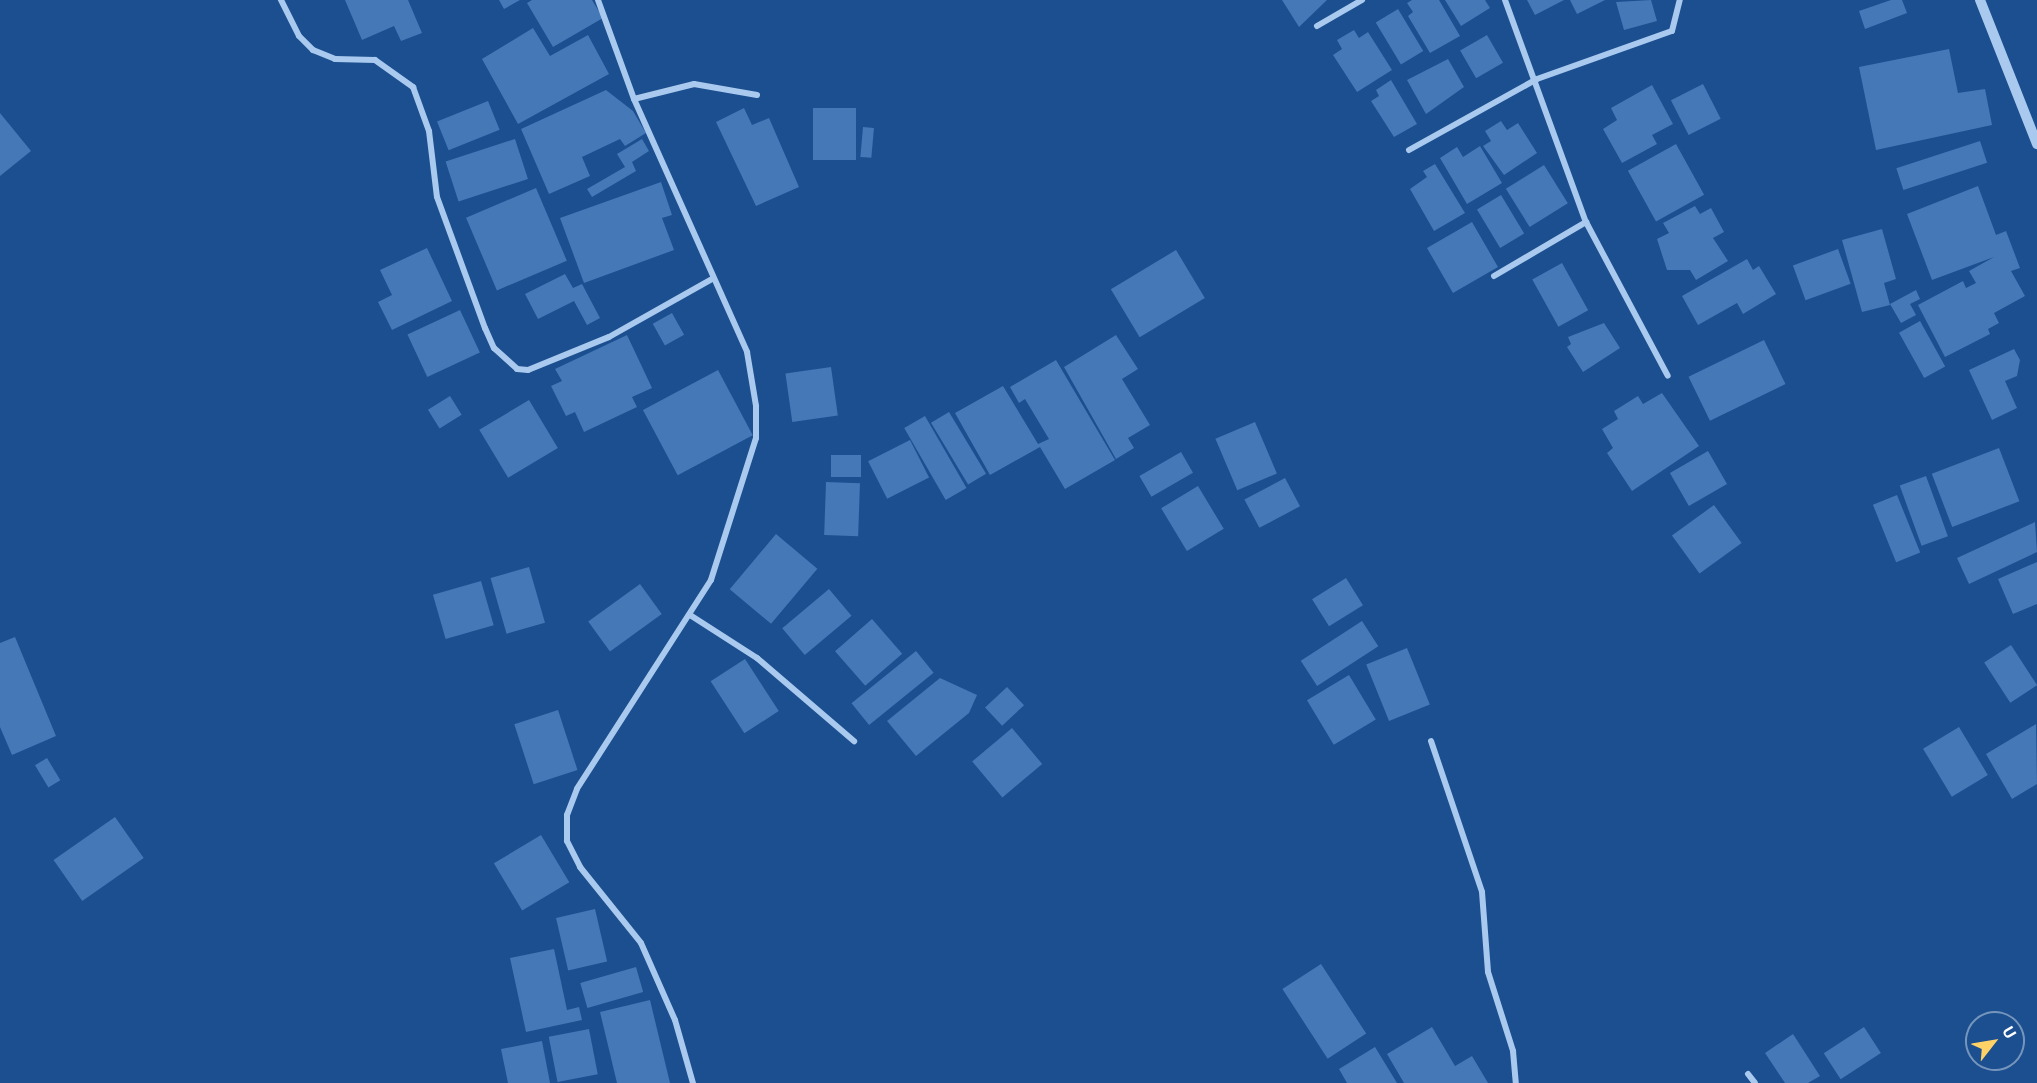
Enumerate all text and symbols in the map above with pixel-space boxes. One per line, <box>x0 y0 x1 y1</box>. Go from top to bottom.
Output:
north arrow <box>1965 1011 2025 1071</box>
text: U <box>1998 1023 2020 1042</box>

